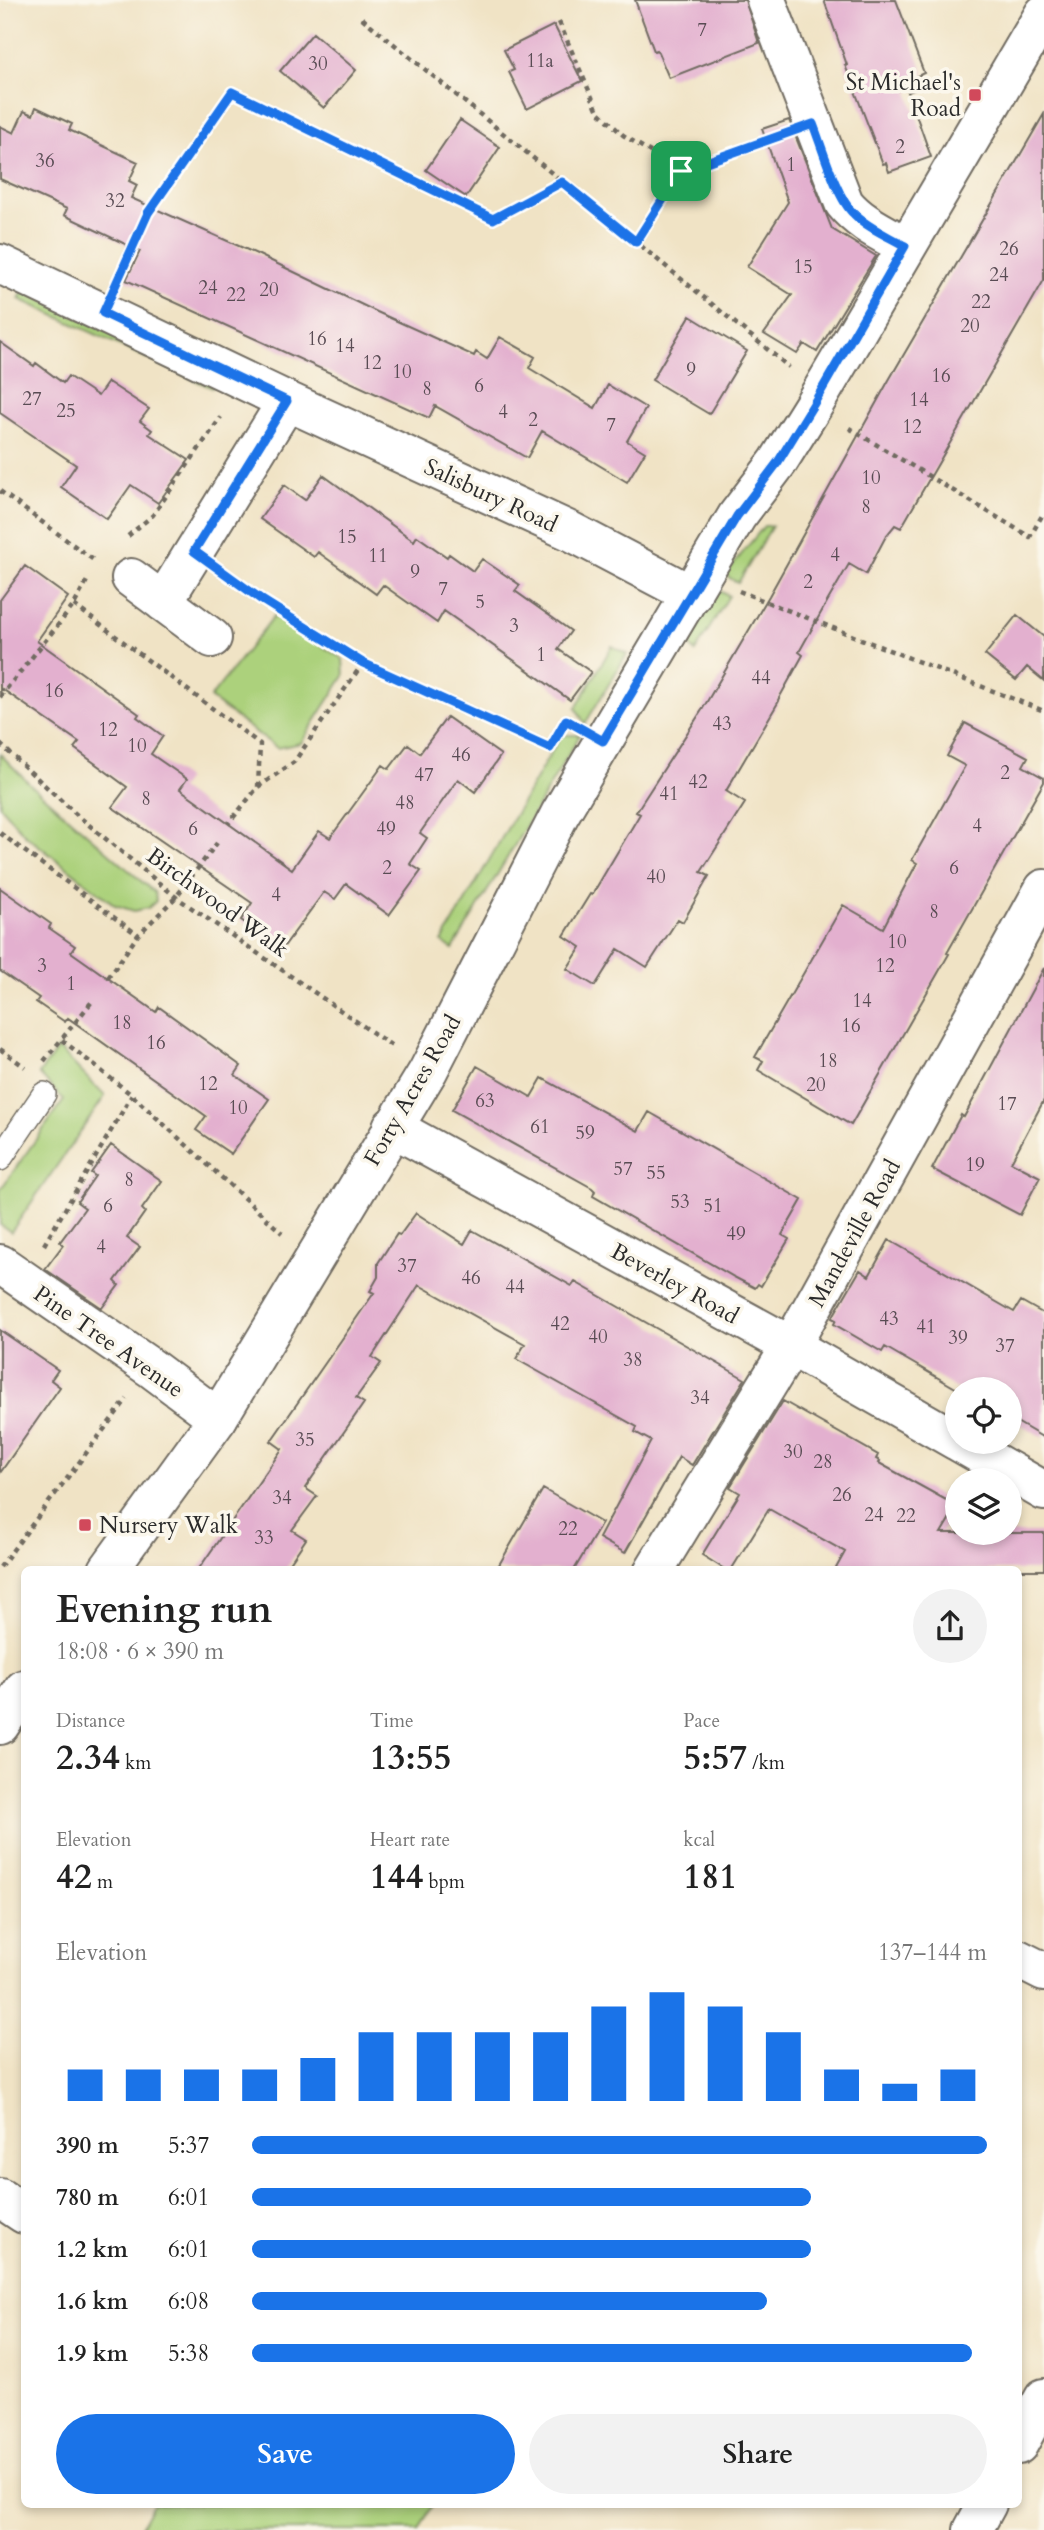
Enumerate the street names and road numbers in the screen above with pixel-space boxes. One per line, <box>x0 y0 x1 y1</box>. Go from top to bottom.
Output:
street label: Salisbury Road <box>419 451 563 540</box>
street label: Birchwood Walk <box>140 840 296 965</box>
street label: Forty Acres Road <box>357 1008 469 1171</box>
street label: Mandeville Road <box>801 1153 908 1313</box>
street label: Beverley Road <box>605 1236 745 1332</box>
street label: Pine Tree Avenue <box>27 1278 190 1405</box>

